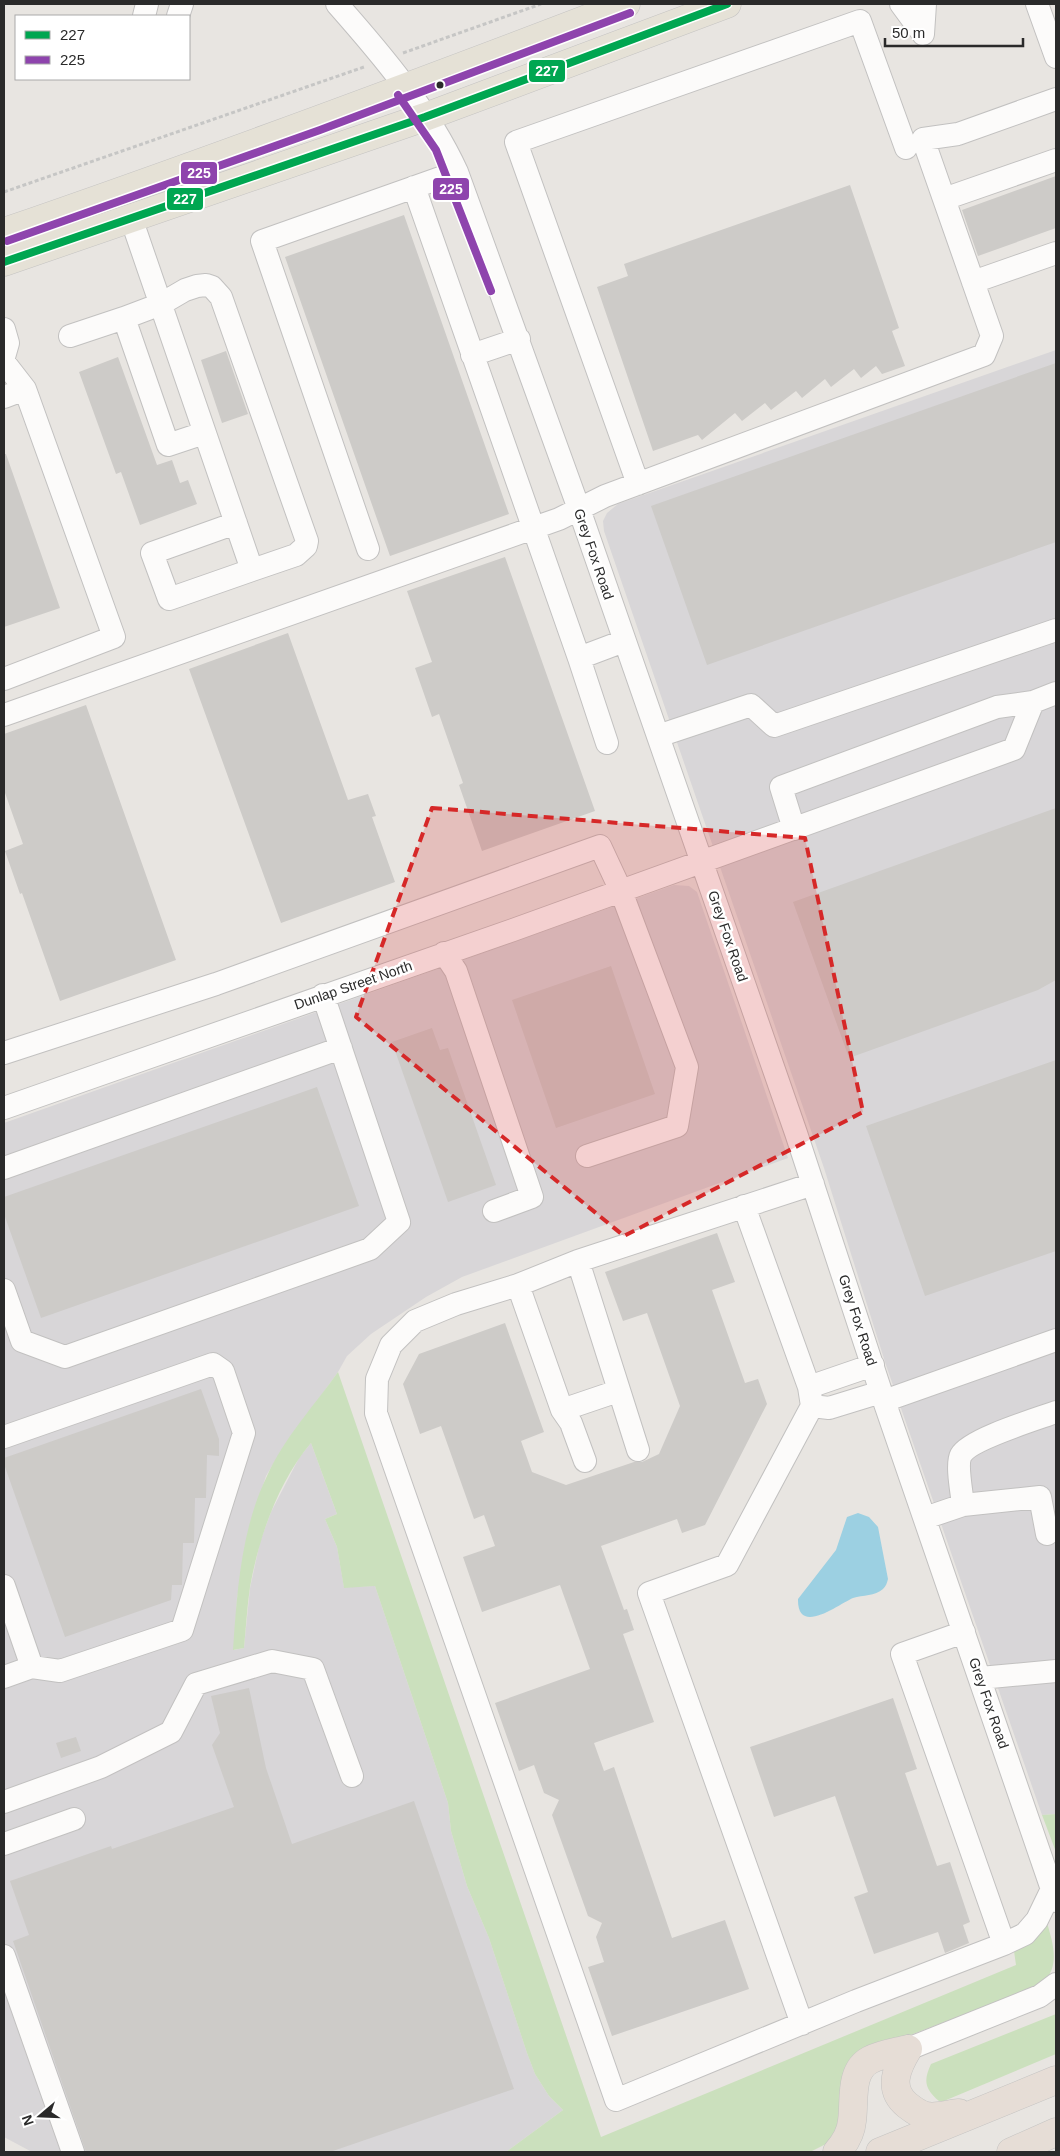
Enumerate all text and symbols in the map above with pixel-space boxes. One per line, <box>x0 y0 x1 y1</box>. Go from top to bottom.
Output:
legend <box>15 15 190 80</box>
scale bar <box>885 15 1022 47</box>
text: 50 m <box>892 24 925 41</box>
text: 227 <box>60 26 85 43</box>
text: 225 <box>60 51 85 68</box>
line badge: 227 <box>528 59 566 83</box>
text: 227 <box>535 63 559 79</box>
unlabelled marker <box>435 80 445 90</box>
line badge: 225 <box>180 161 218 185</box>
text: 225 <box>187 165 211 181</box>
line badge: 225 <box>432 177 470 201</box>
text: 225 <box>439 181 463 197</box>
line badge: 227 <box>166 187 204 211</box>
text: 227 <box>173 191 197 207</box>
street label: Grey Fox Road <box>571 507 617 601</box>
street label: Grey Fox Road <box>705 889 751 983</box>
street label: Dunlap Street North <box>292 957 414 1013</box>
street label: Grey Fox Road <box>836 1272 880 1368</box>
street label: Grey Fox Road <box>966 1656 1012 1750</box>
north arrow <box>15 2091 65 2141</box>
text: N <box>18 2113 37 2128</box>

